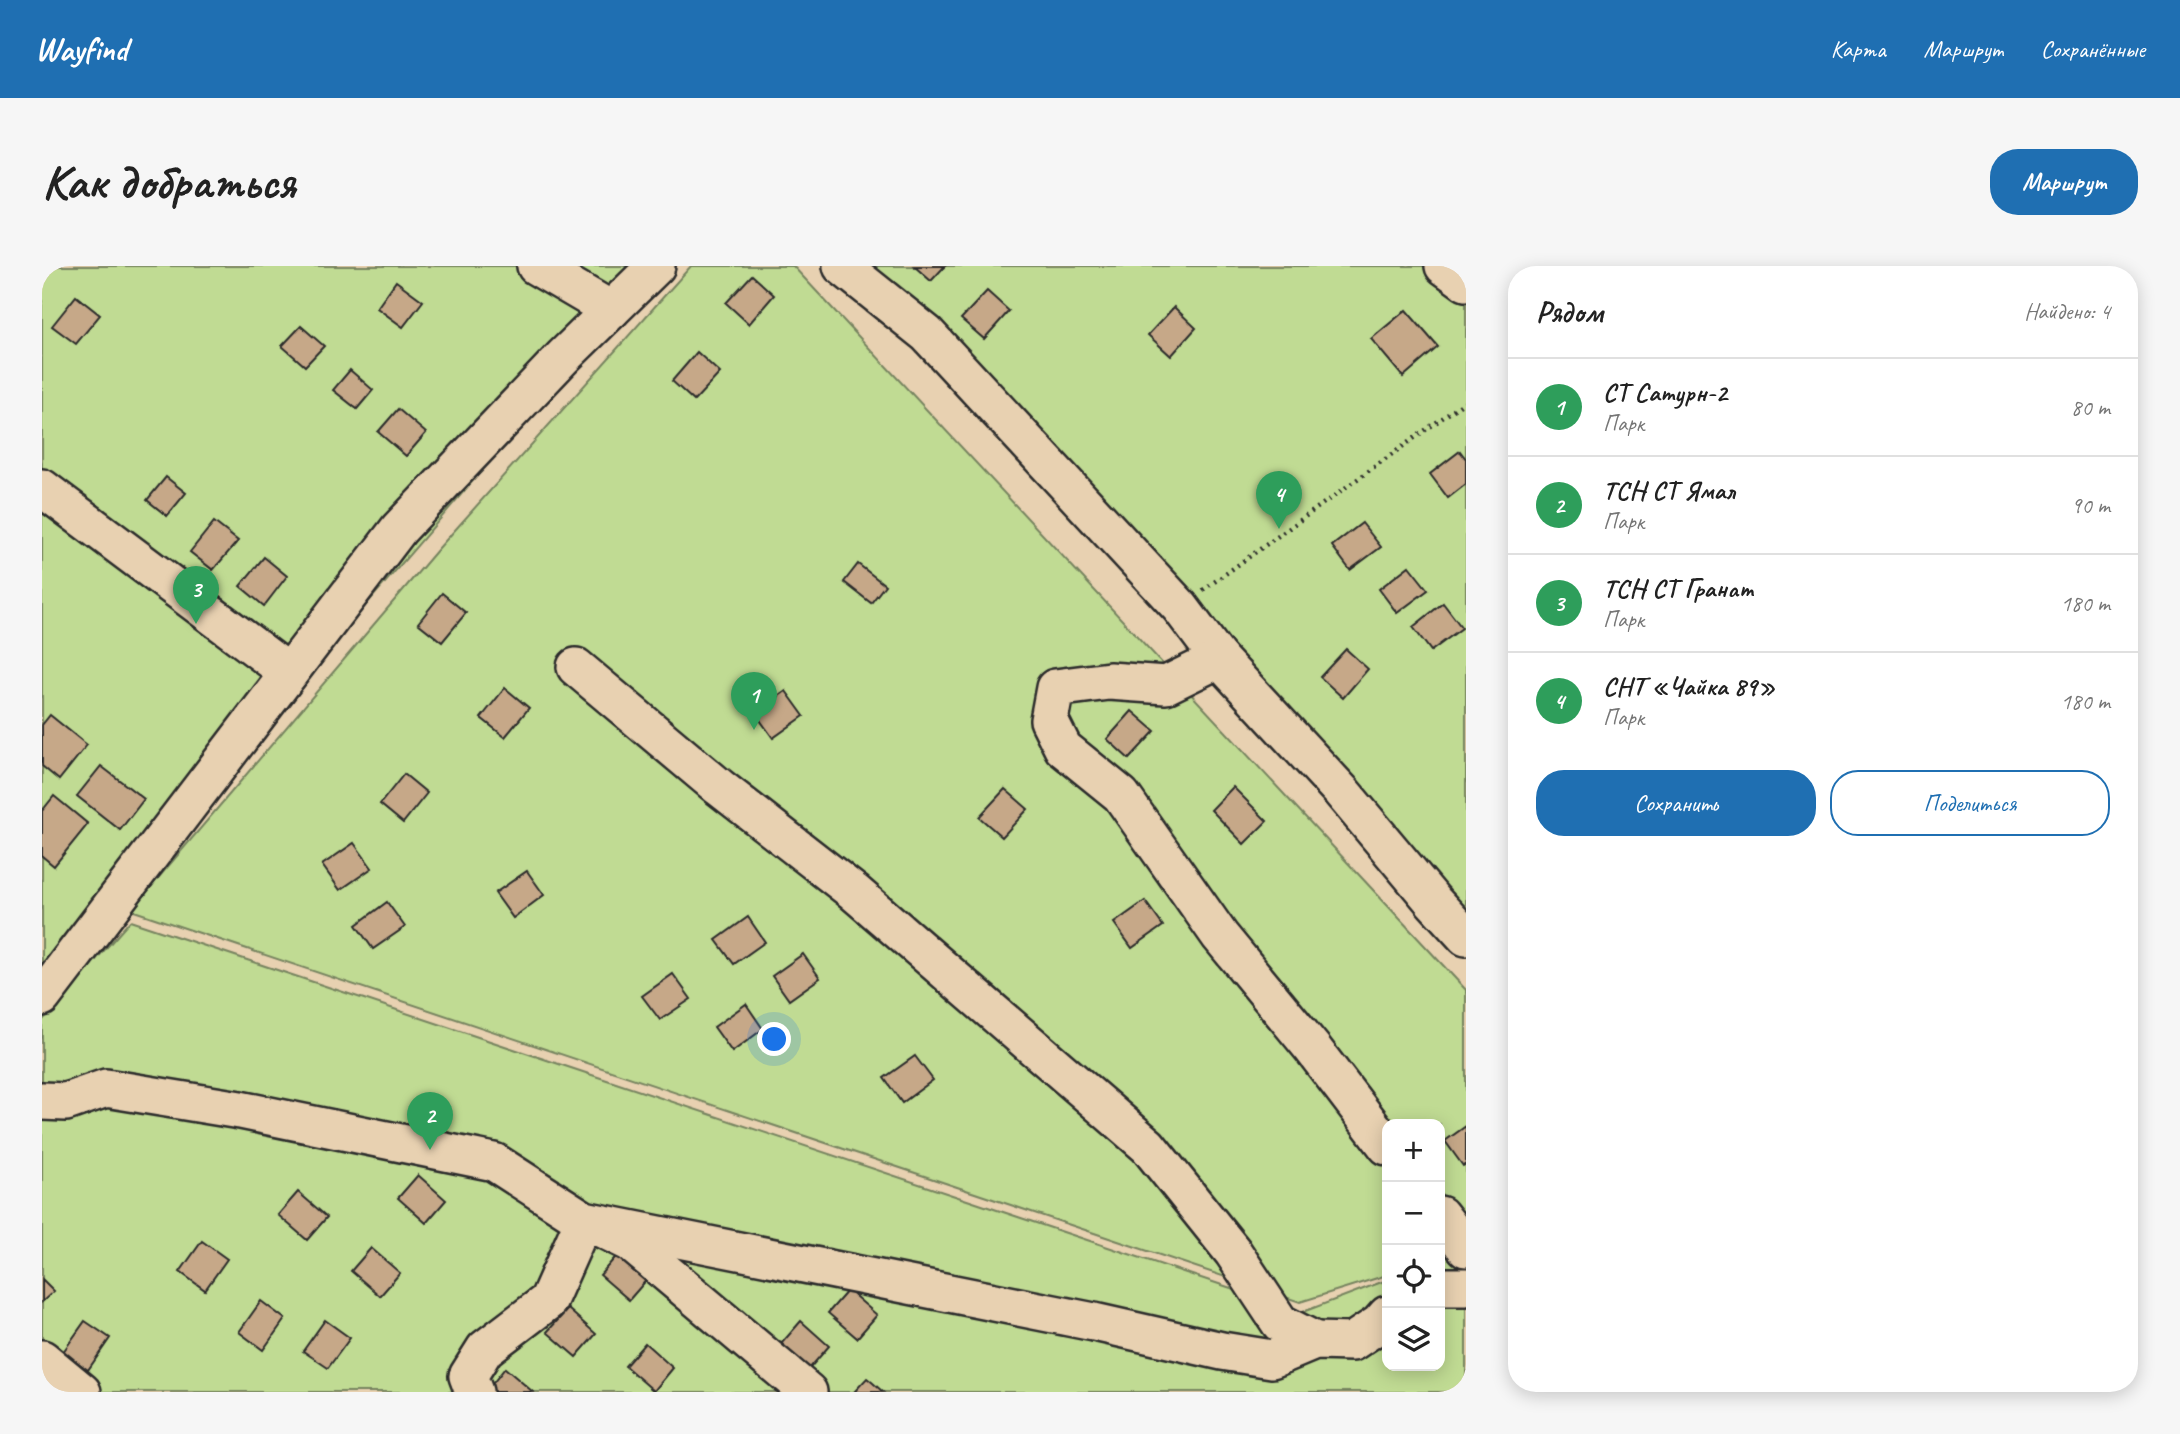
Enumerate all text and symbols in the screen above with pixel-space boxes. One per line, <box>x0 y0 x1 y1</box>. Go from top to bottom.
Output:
text: Wayfind <box>35 28 128 70</box>
text: Карта <box>1831 34 1886 64</box>
text: Маршрут <box>1924 34 2003 64</box>
text: Сохранённые <box>2041 34 2145 64</box>
button: Маршрут <box>1990 149 2138 215</box>
text: Как добраться <box>42 151 295 213</box>
text: Рядом <box>1536 293 1603 331</box>
text: Найдено: 4 <box>2024 297 2110 326</box>
text: СТ Сатурн-2 <box>1603 376 1727 409</box>
text: 1 <box>1554 393 1564 422</box>
text: 80 m <box>2071 393 2110 422</box>
text: Парк <box>1603 409 1644 438</box>
pin: 4 <box>1256 471 1302 529</box>
text: ТСН СТ Ямал <box>1603 474 1735 507</box>
text: 2 <box>1554 491 1564 520</box>
text: 90 m <box>2071 491 2110 520</box>
text: Парк <box>1603 507 1644 536</box>
pin: 3 <box>173 566 219 624</box>
text: ТСН СТ Гранат <box>1603 572 1754 605</box>
text: 3 <box>1554 589 1564 618</box>
text: 180 m <box>2061 589 2110 618</box>
text: Парк <box>1603 605 1644 634</box>
text: СНТ «Чайка 89» <box>1603 670 1775 703</box>
pin: 1 <box>731 672 777 730</box>
text: 4 <box>1554 687 1564 716</box>
text: 180 m <box>2061 687 2110 716</box>
text: Парк <box>1603 703 1644 732</box>
button: Сохранить <box>1536 770 1816 836</box>
button: Поделиться <box>1830 770 2110 836</box>
your location <box>757 1022 791 1056</box>
pin: 2 <box>407 1092 453 1150</box>
map controls <box>1382 1119 1445 1371</box>
button: + <box>1382 1119 1445 1182</box>
button: − <box>1382 1182 1445 1245</box>
button: locate <box>1382 1245 1445 1308</box>
button: layers <box>1382 1308 1445 1371</box>

